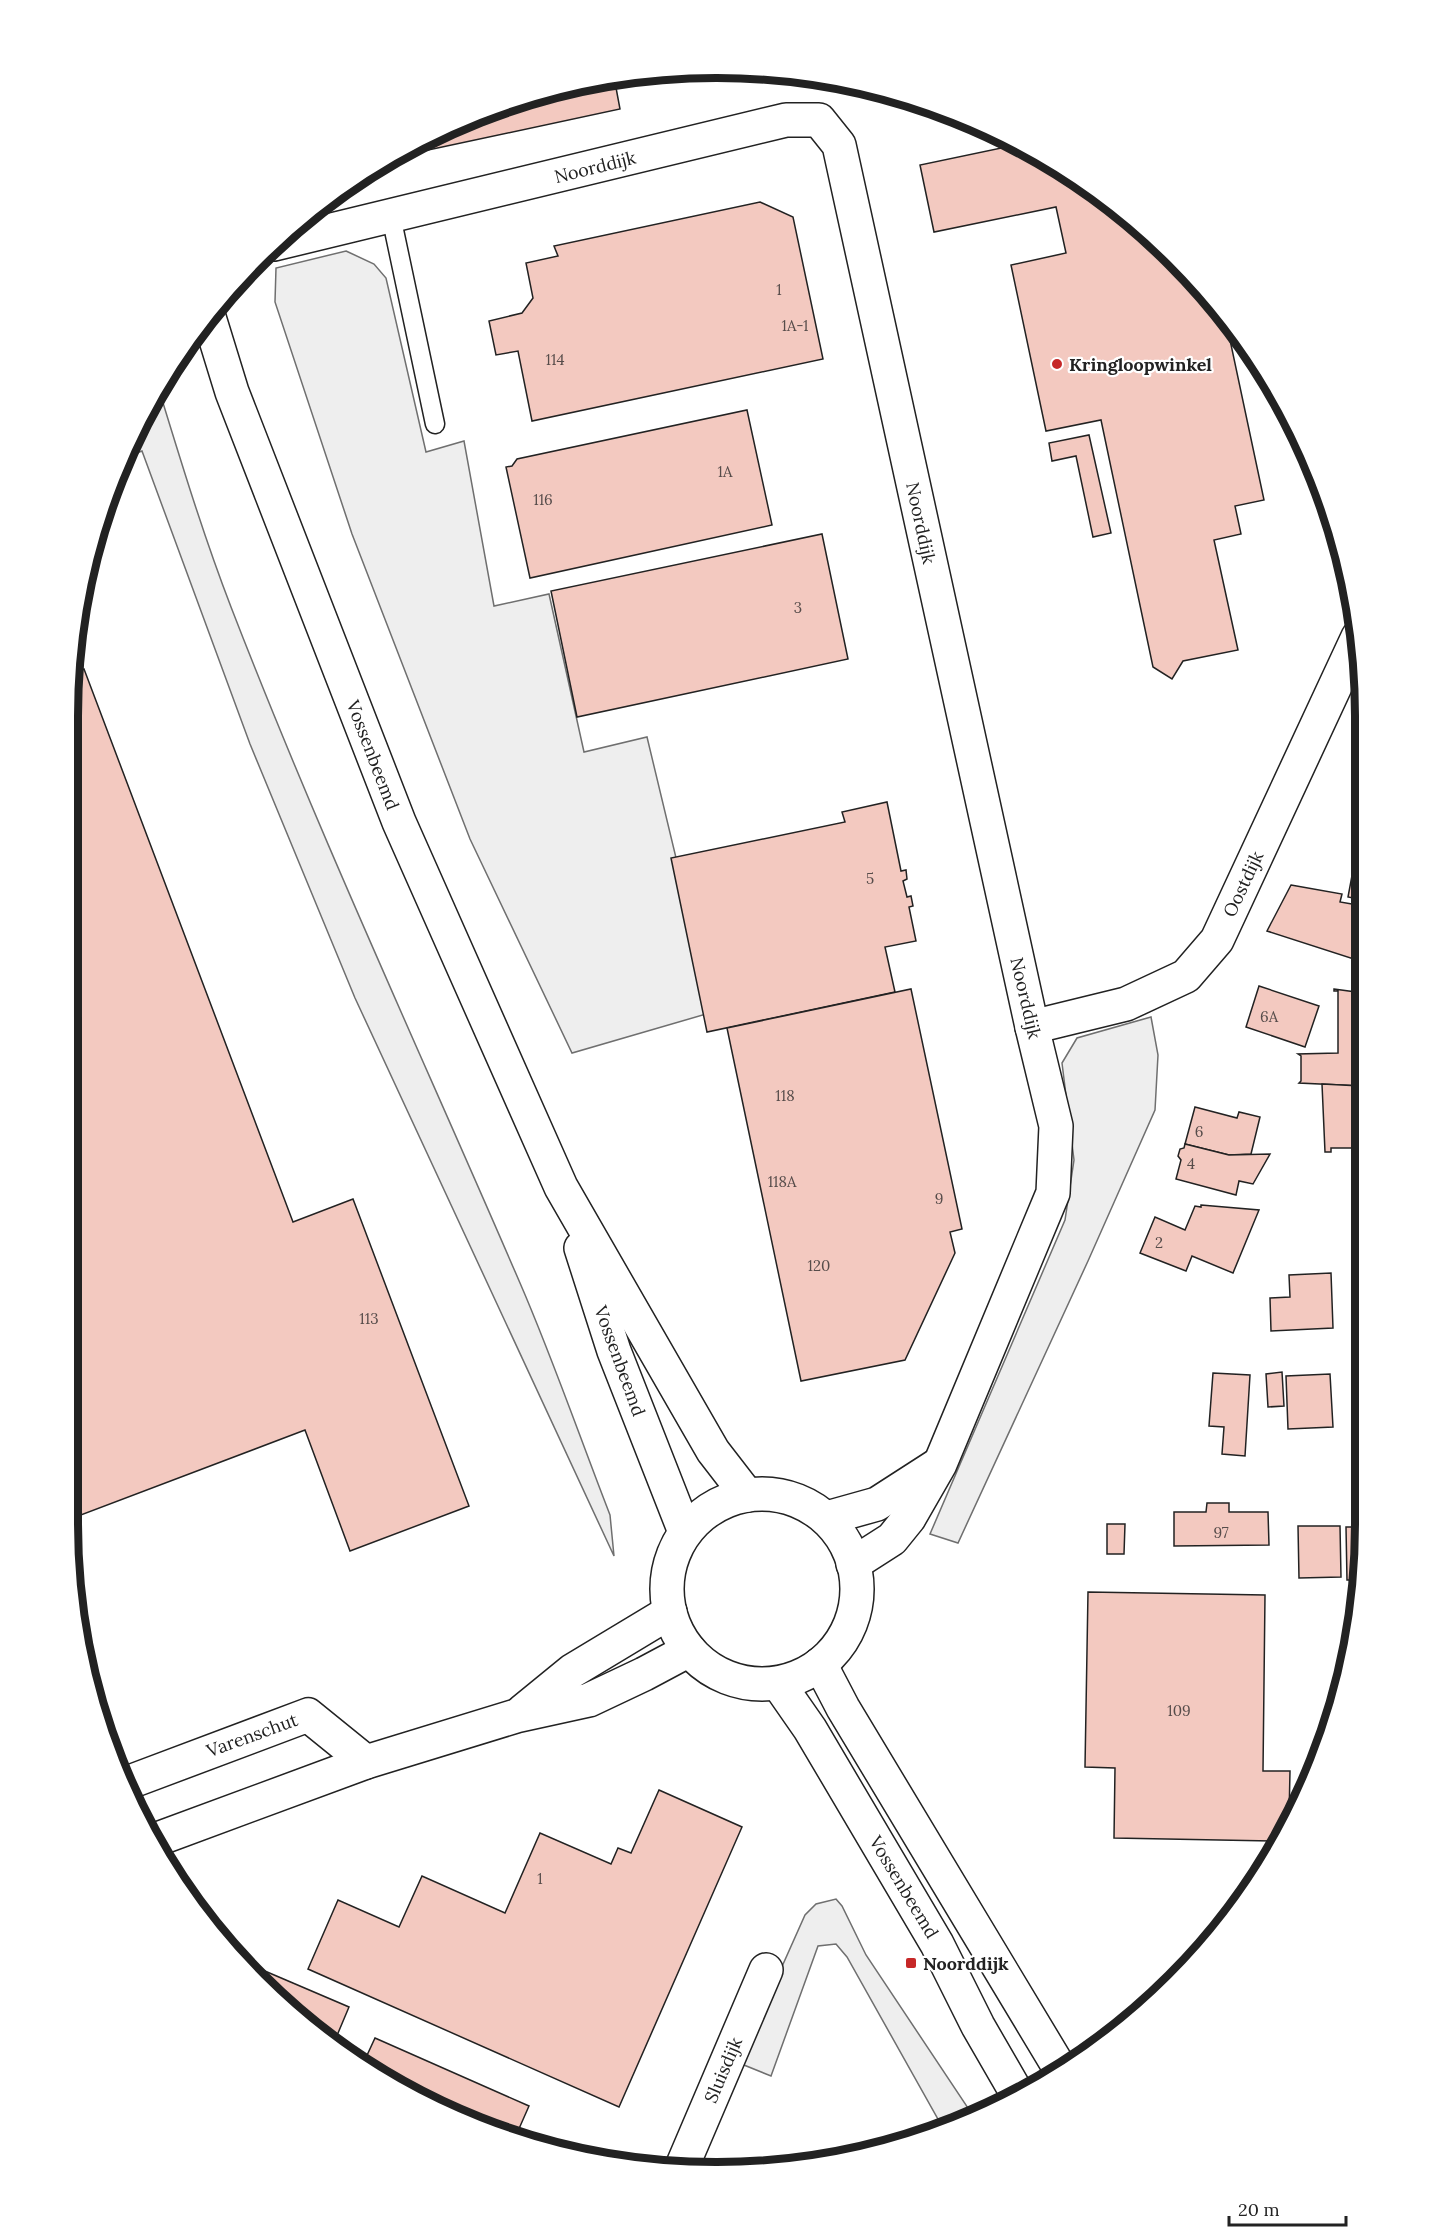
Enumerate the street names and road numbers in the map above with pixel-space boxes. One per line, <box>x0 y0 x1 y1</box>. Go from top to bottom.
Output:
street label: Noorddijk <box>552 146 638 188</box>
street label: Noorddijk <box>901 480 941 566</box>
street label: Vossenbeemd <box>341 696 405 813</box>
street label: Oostdijk <box>1218 847 1268 921</box>
street label: Noorddijk <box>1005 955 1047 1041</box>
street label: Vossenbeemd <box>589 1302 651 1420</box>
street label: Varenschut <box>202 1708 301 1762</box>
street label: Vossenbeemd <box>864 1831 944 1943</box>
street label: Sluisdijk <box>699 2033 747 2106</box>

